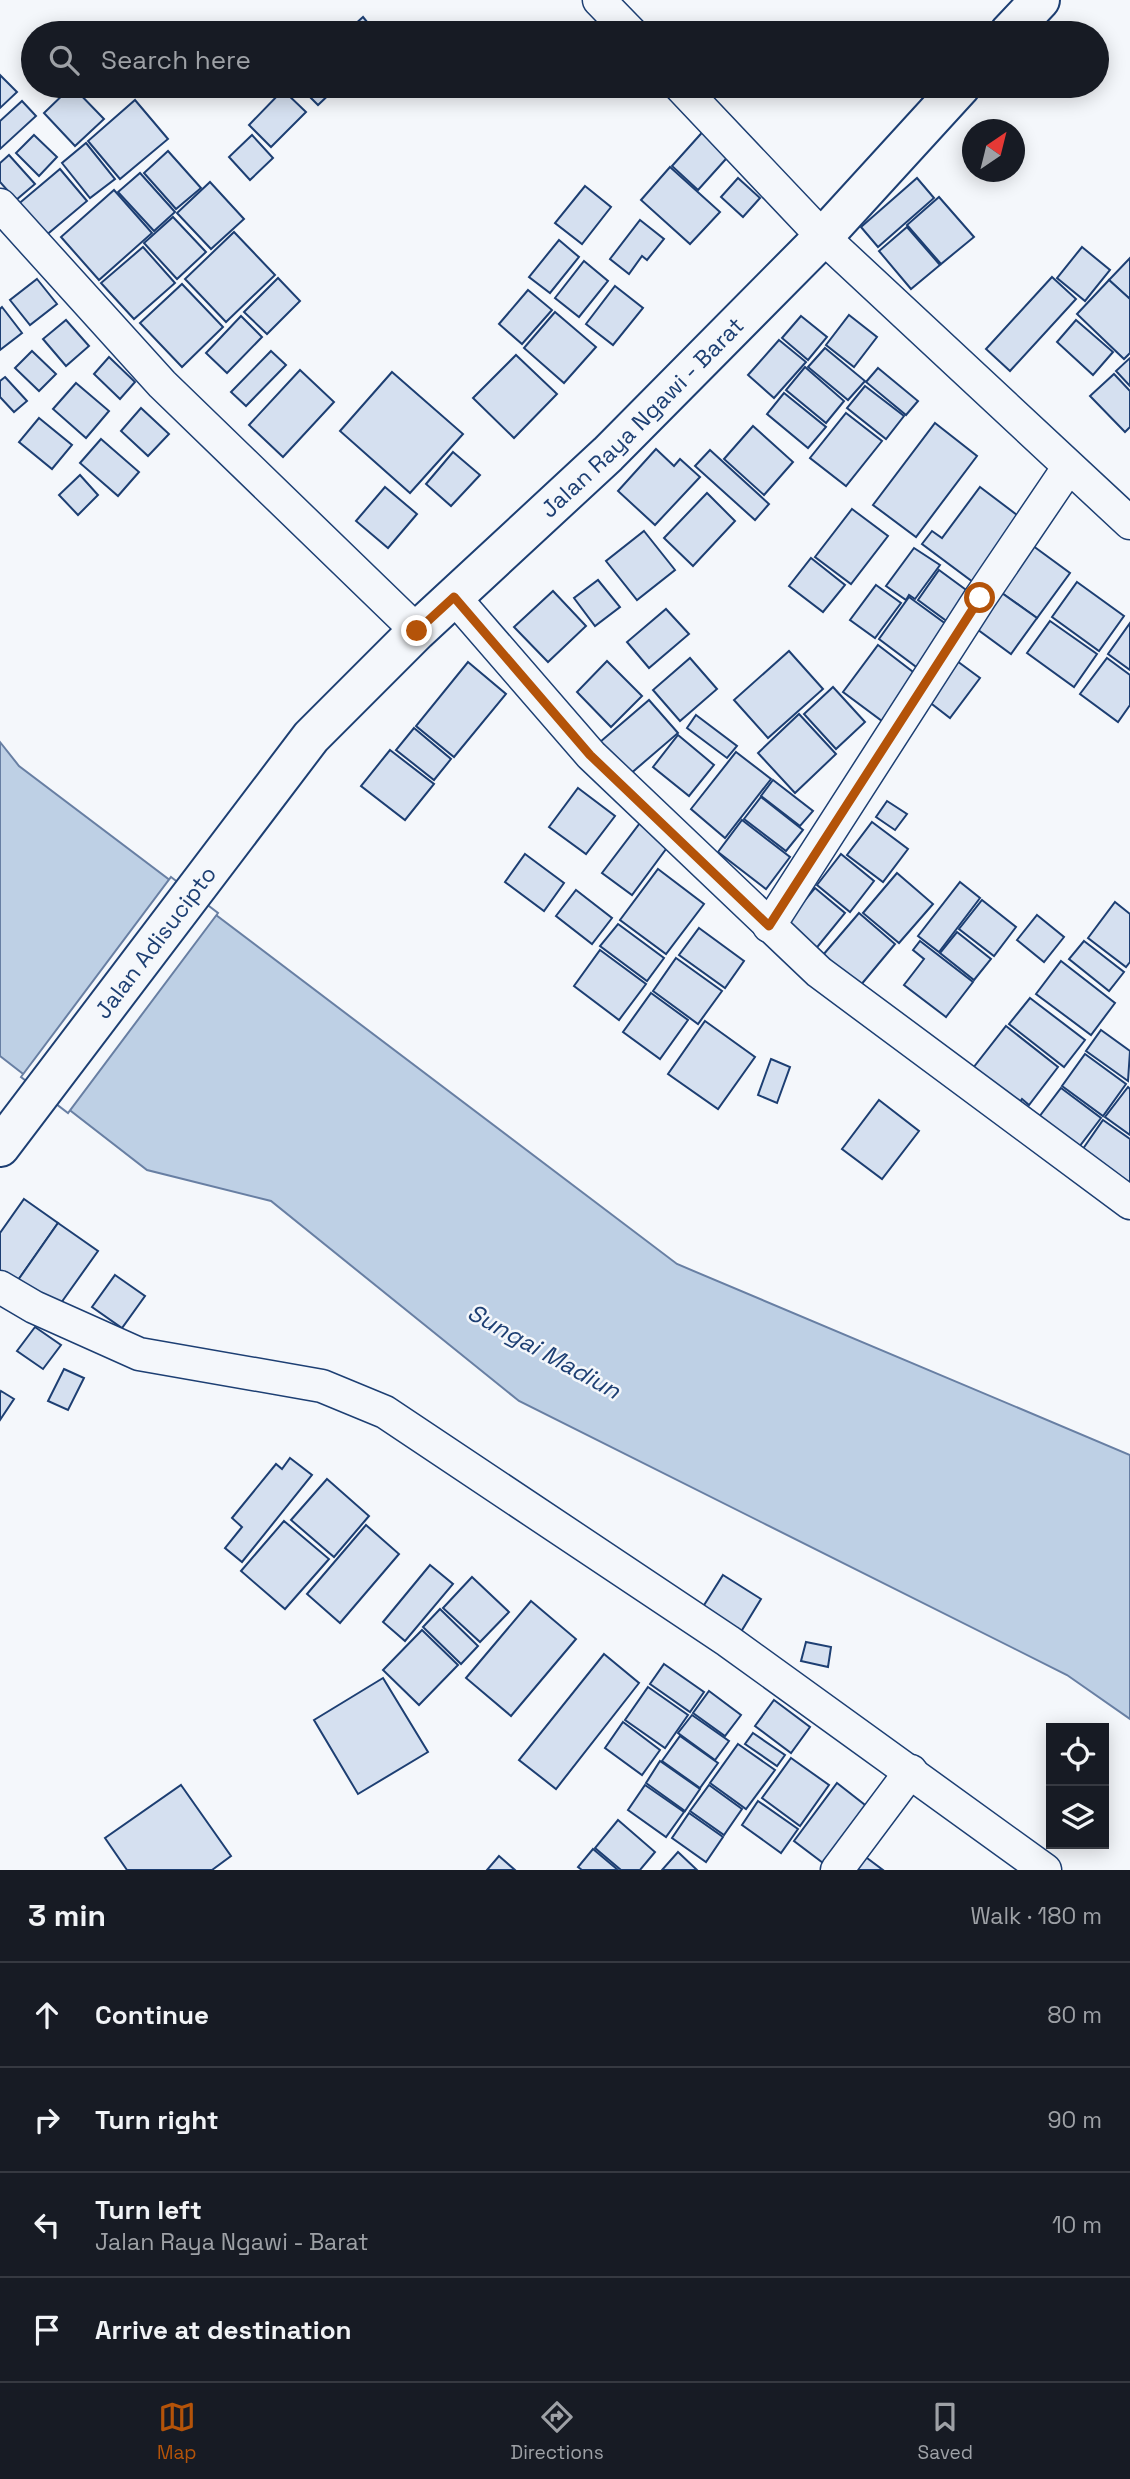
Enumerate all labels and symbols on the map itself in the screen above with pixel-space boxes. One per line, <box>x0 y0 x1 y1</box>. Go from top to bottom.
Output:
north arrow <box>962 119 1025 182</box>
street label: Jalan Raya Ngawi - Barat <box>534 311 750 524</box>
route start <box>964 582 995 613</box>
route end <box>401 615 432 646</box>
street label: Jalan Adisucipto <box>88 860 223 1025</box>
water label: Sungai Madiun <box>462 1296 627 1406</box>

